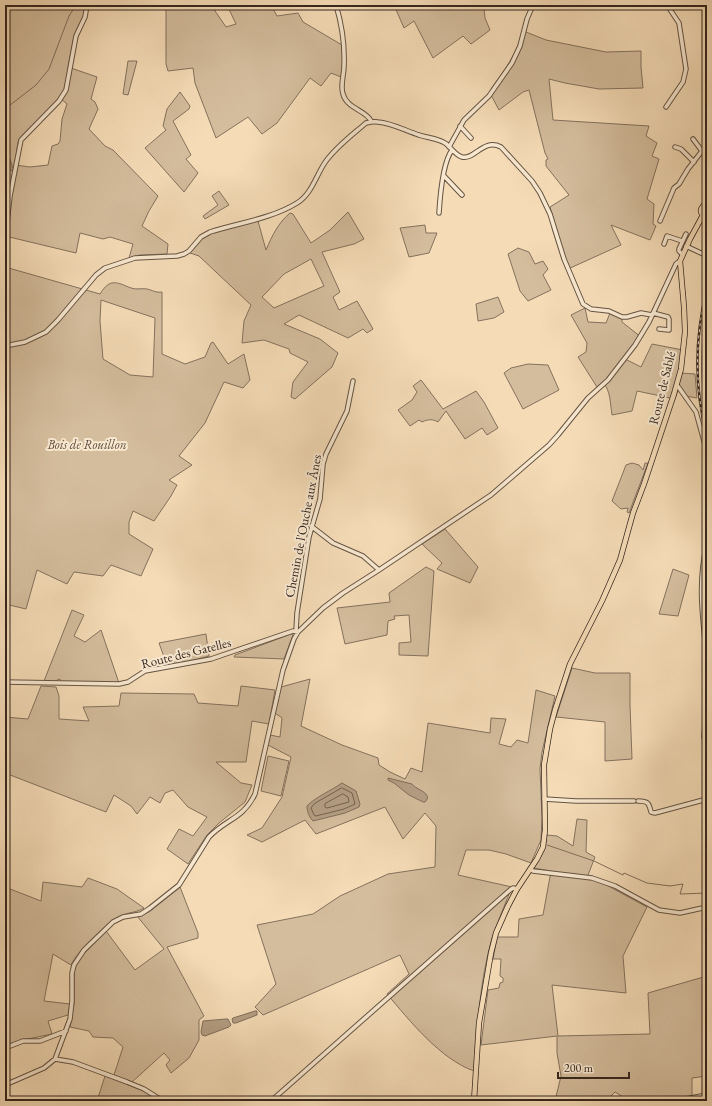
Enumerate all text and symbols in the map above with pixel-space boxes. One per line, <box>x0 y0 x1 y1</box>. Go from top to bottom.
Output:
street label: Route de Sablé <box>645 350 679 426</box>
park label: Bois de Rouillon <box>46 436 127 453</box>
street label: Chemin de l'Ouche aux Ânes <box>281 453 325 599</box>
street label: Route des Gatelles <box>139 634 233 672</box>
scale bar <box>558 1054 629 1080</box>
text: 200 m <box>564 1060 594 1076</box>

